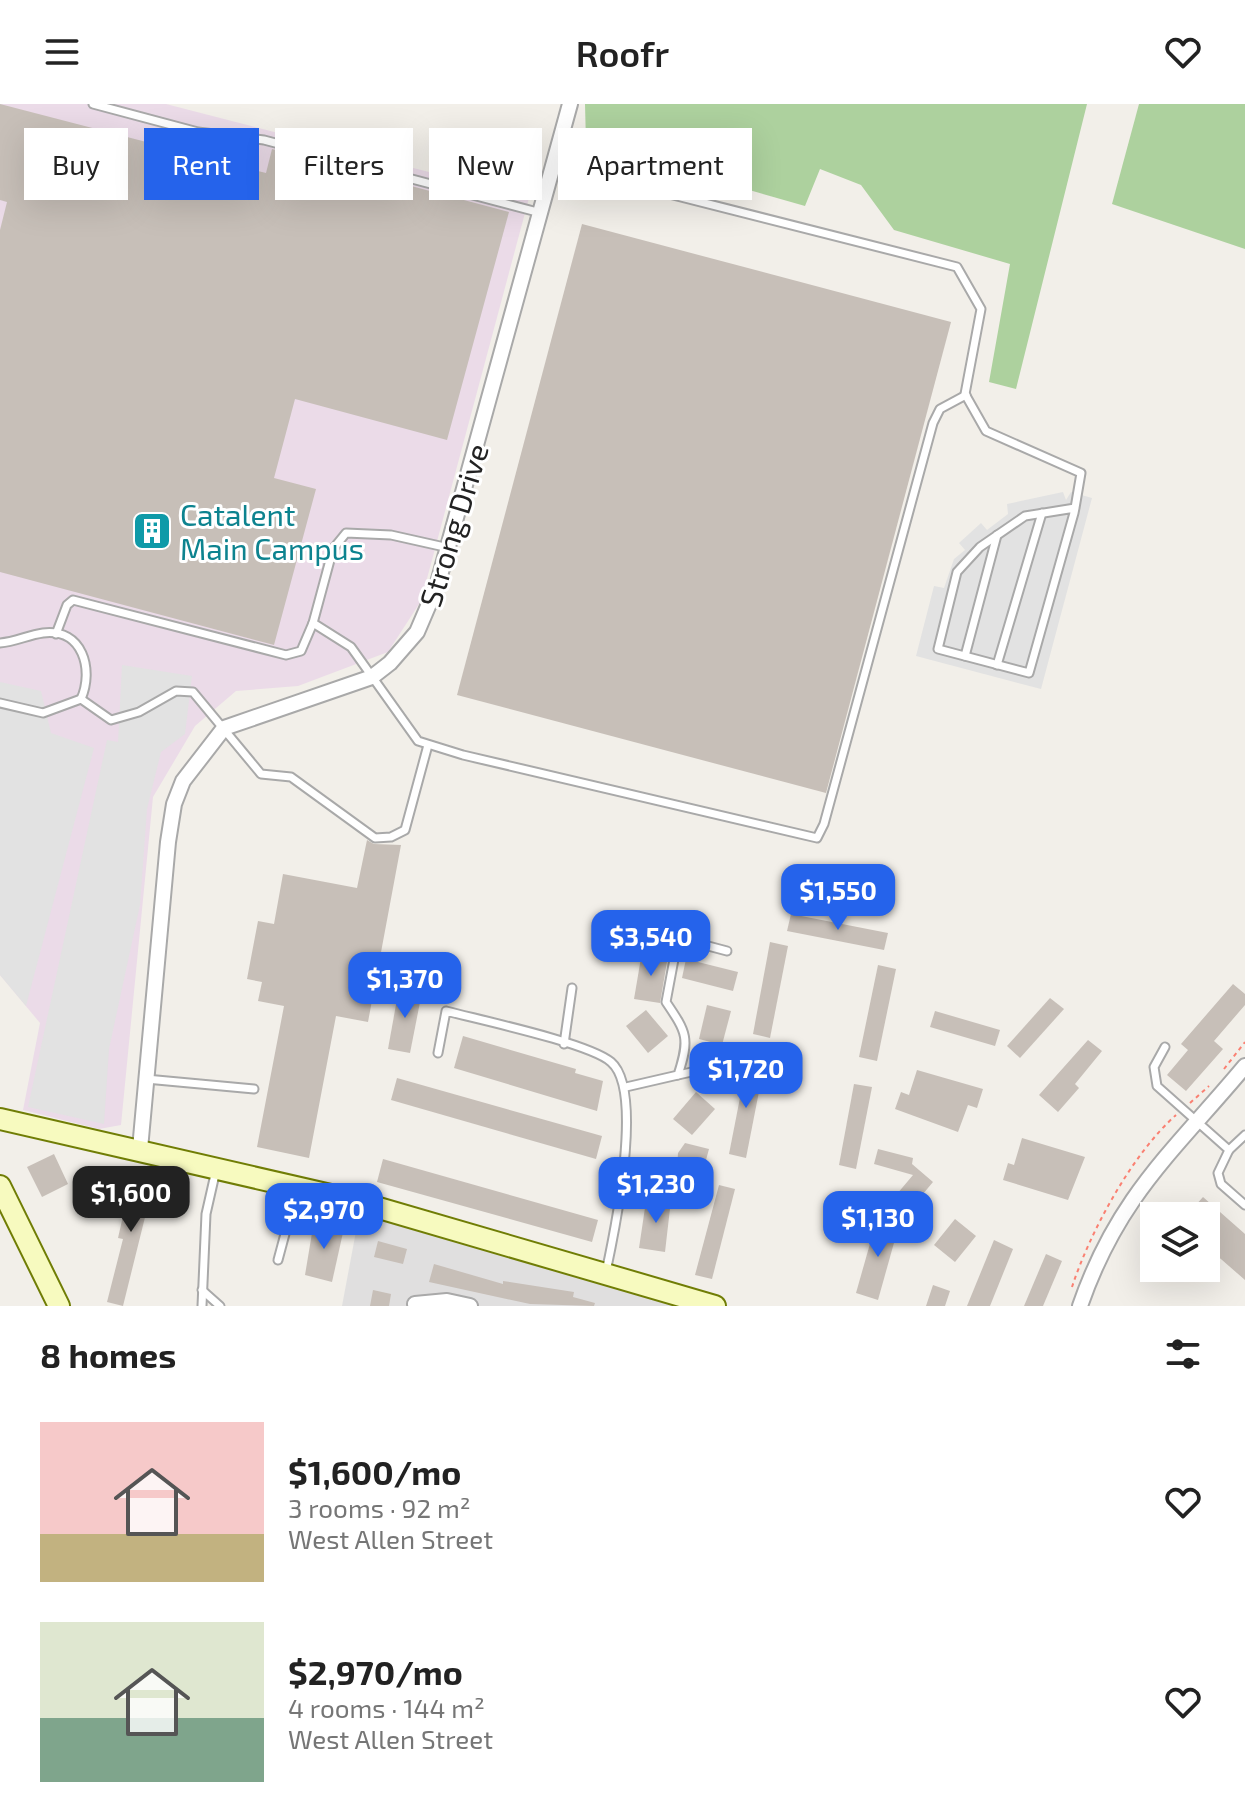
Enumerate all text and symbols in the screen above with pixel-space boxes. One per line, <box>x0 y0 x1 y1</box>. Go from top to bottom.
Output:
icon: menu <box>40 30 84 74</box>
icon: heart <box>1161 30 1205 74</box>
text: Roofr <box>576 31 669 74</box>
chip: Buy <box>24 128 128 200</box>
chip: Rent <box>144 128 259 200</box>
chip: Filters <box>275 128 413 200</box>
chip: New <box>429 128 542 200</box>
chip: Apartment <box>558 128 752 200</box>
street label: Strong Drive <box>411 439 495 611</box>
place label: Catalent Main Campus <box>180 496 364 566</box>
building icon: Catalent Main Campus <box>131 510 173 552</box>
pin: $1,550 <box>773 864 903 932</box>
text: $1,550 <box>799 874 877 905</box>
pin: $3,540 <box>586 910 716 978</box>
text: $3,540 <box>609 920 693 951</box>
pin: $1,370 <box>340 952 470 1020</box>
text: $1,370 <box>366 962 444 993</box>
pin: $1,720 <box>681 1042 811 1110</box>
text: $1,720 <box>708 1052 785 1083</box>
pin: $1,230 <box>591 1157 721 1225</box>
pin: $1,600 <box>66 1166 196 1234</box>
text: $1,230 <box>617 1167 695 1198</box>
text: $1,600 <box>91 1176 171 1207</box>
pin: $2,970 <box>259 1183 389 1251</box>
pin: $1,130 <box>813 1191 943 1259</box>
text: $2,970 <box>283 1193 365 1224</box>
text: $1,130 <box>841 1201 915 1232</box>
map controls <box>1140 1202 1220 1282</box>
button: layers <box>1140 1202 1220 1282</box>
icon: filters <box>1161 1332 1205 1376</box>
text: 8 homes <box>40 1334 176 1375</box>
text: $1,600/mo <box>288 1451 461 1492</box>
icon: home <box>104 1454 200 1550</box>
icon: heart <box>1161 1480 1205 1524</box>
text: 3 rooms · 92 m² <box>288 1492 470 1523</box>
text: West Allen Street <box>288 1523 493 1554</box>
text: $2,970/mo <box>288 1651 463 1692</box>
icon: home <box>104 1654 200 1750</box>
icon: heart <box>1161 1680 1205 1724</box>
text: 4 rooms · 144 m² <box>288 1692 485 1723</box>
text: West Allen Street <box>288 1723 493 1754</box>

